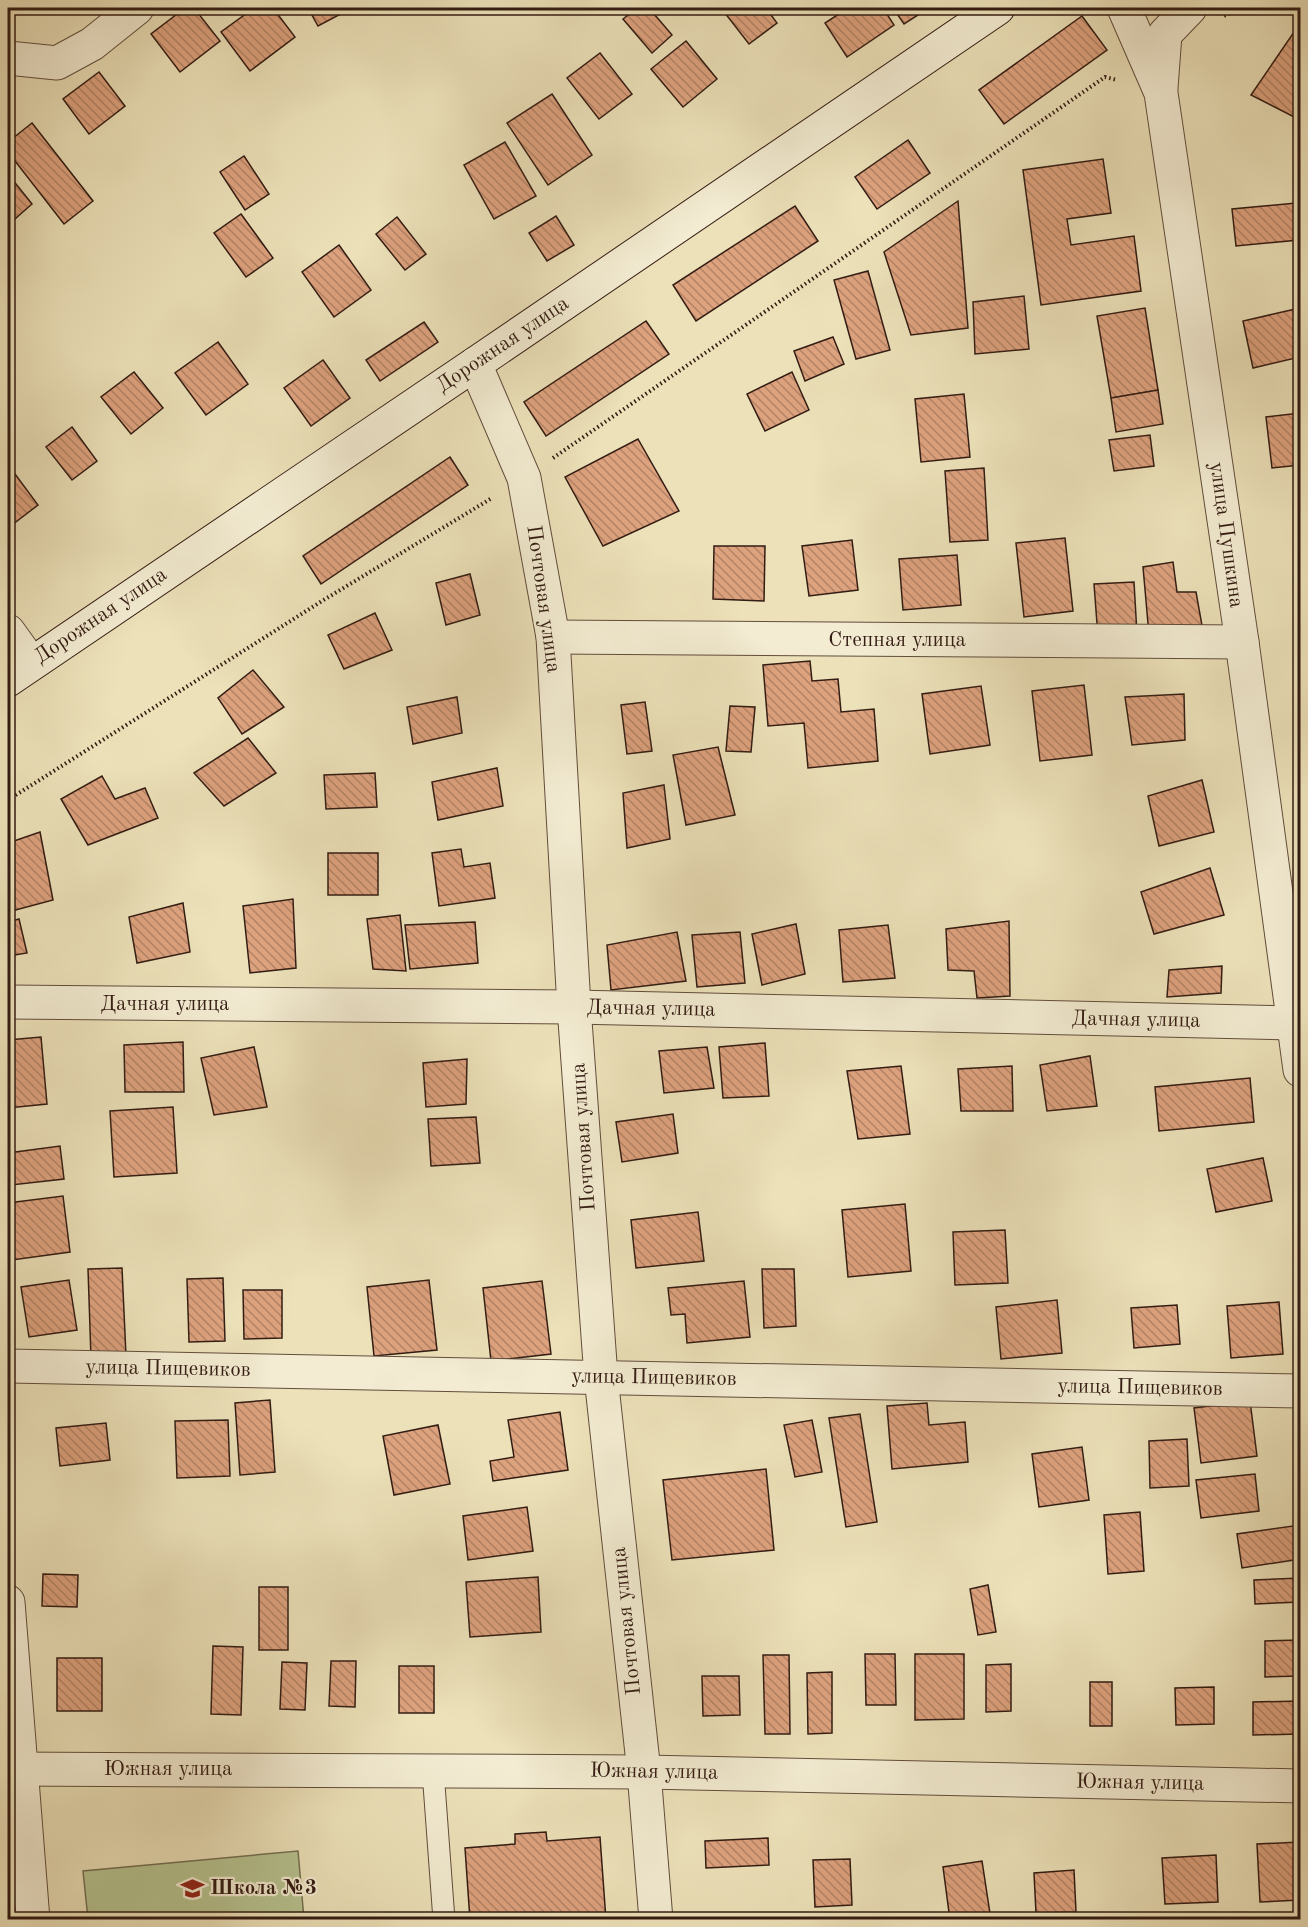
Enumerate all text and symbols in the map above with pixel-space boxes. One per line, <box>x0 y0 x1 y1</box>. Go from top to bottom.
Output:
street label: Дорожная улица <box>433 293 573 397</box>
street label: улица Пушкина <box>1205 461 1247 609</box>
street label: Почтовая улица <box>522 524 564 674</box>
street label: Дорожная улица <box>31 564 171 668</box>
street label: Степная улица <box>828 630 966 651</box>
street label: Дачная улица <box>101 994 229 1015</box>
street label: Дачная улица <box>586 997 716 1021</box>
street label: Дачная улица <box>1071 1008 1201 1032</box>
street label: Почтовая улица <box>568 1062 600 1212</box>
street label: улица Пищевиков <box>85 1357 251 1381</box>
street label: улица Пищевиков <box>571 1366 737 1390</box>
street label: улица Пищевиков <box>1057 1376 1223 1400</box>
street label: Почтовая улица <box>609 1546 645 1696</box>
street label: Южная улица <box>104 1759 232 1780</box>
street label: Южная улица <box>590 1760 718 1784</box>
street label: Южная улица <box>1076 1771 1204 1795</box>
school or university icon: Школа №3 <box>179 1875 205 1901</box>
place label: Школа №3 <box>210 1878 317 1899</box>

